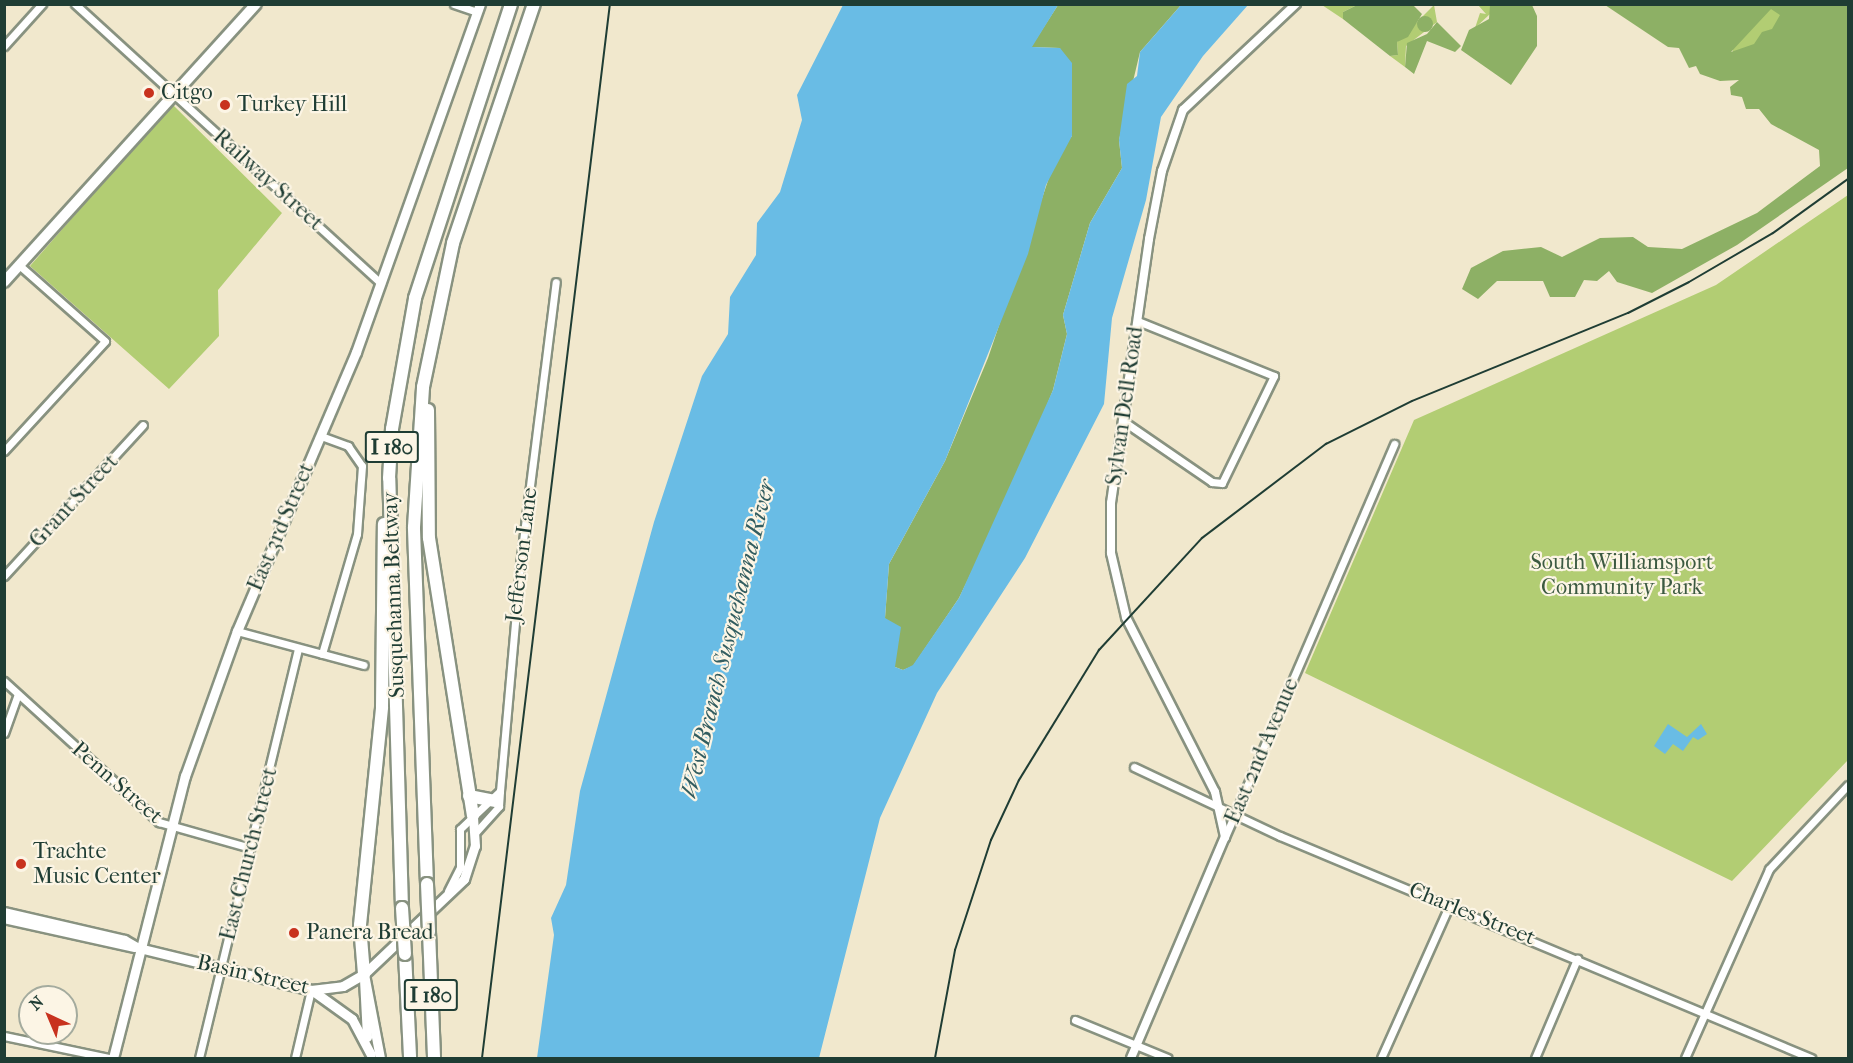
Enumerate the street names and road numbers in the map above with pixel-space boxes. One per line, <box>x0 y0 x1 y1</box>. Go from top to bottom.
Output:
street label: Railway Street <box>207 124 329 236</box>
street label: Sylvan Dell Road <box>1101 325 1149 487</box>
road number: I 180 <box>364 429 420 465</box>
street label: Grant Street <box>24 449 124 553</box>
street label: East 3rd Street <box>242 459 320 595</box>
street label: Jefferson Lane <box>501 486 543 624</box>
street label: Susquehanna Beltway <box>377 492 411 698</box>
street label: East 2nd Avenue <box>1219 674 1305 828</box>
street label: Penn Street <box>66 736 168 830</box>
street label: East Church Street <box>215 765 283 943</box>
street label: Charles Street <box>1405 877 1539 951</box>
street label: Basin Street <box>194 949 312 1001</box>
road number: I 180 <box>402 977 460 1013</box>

